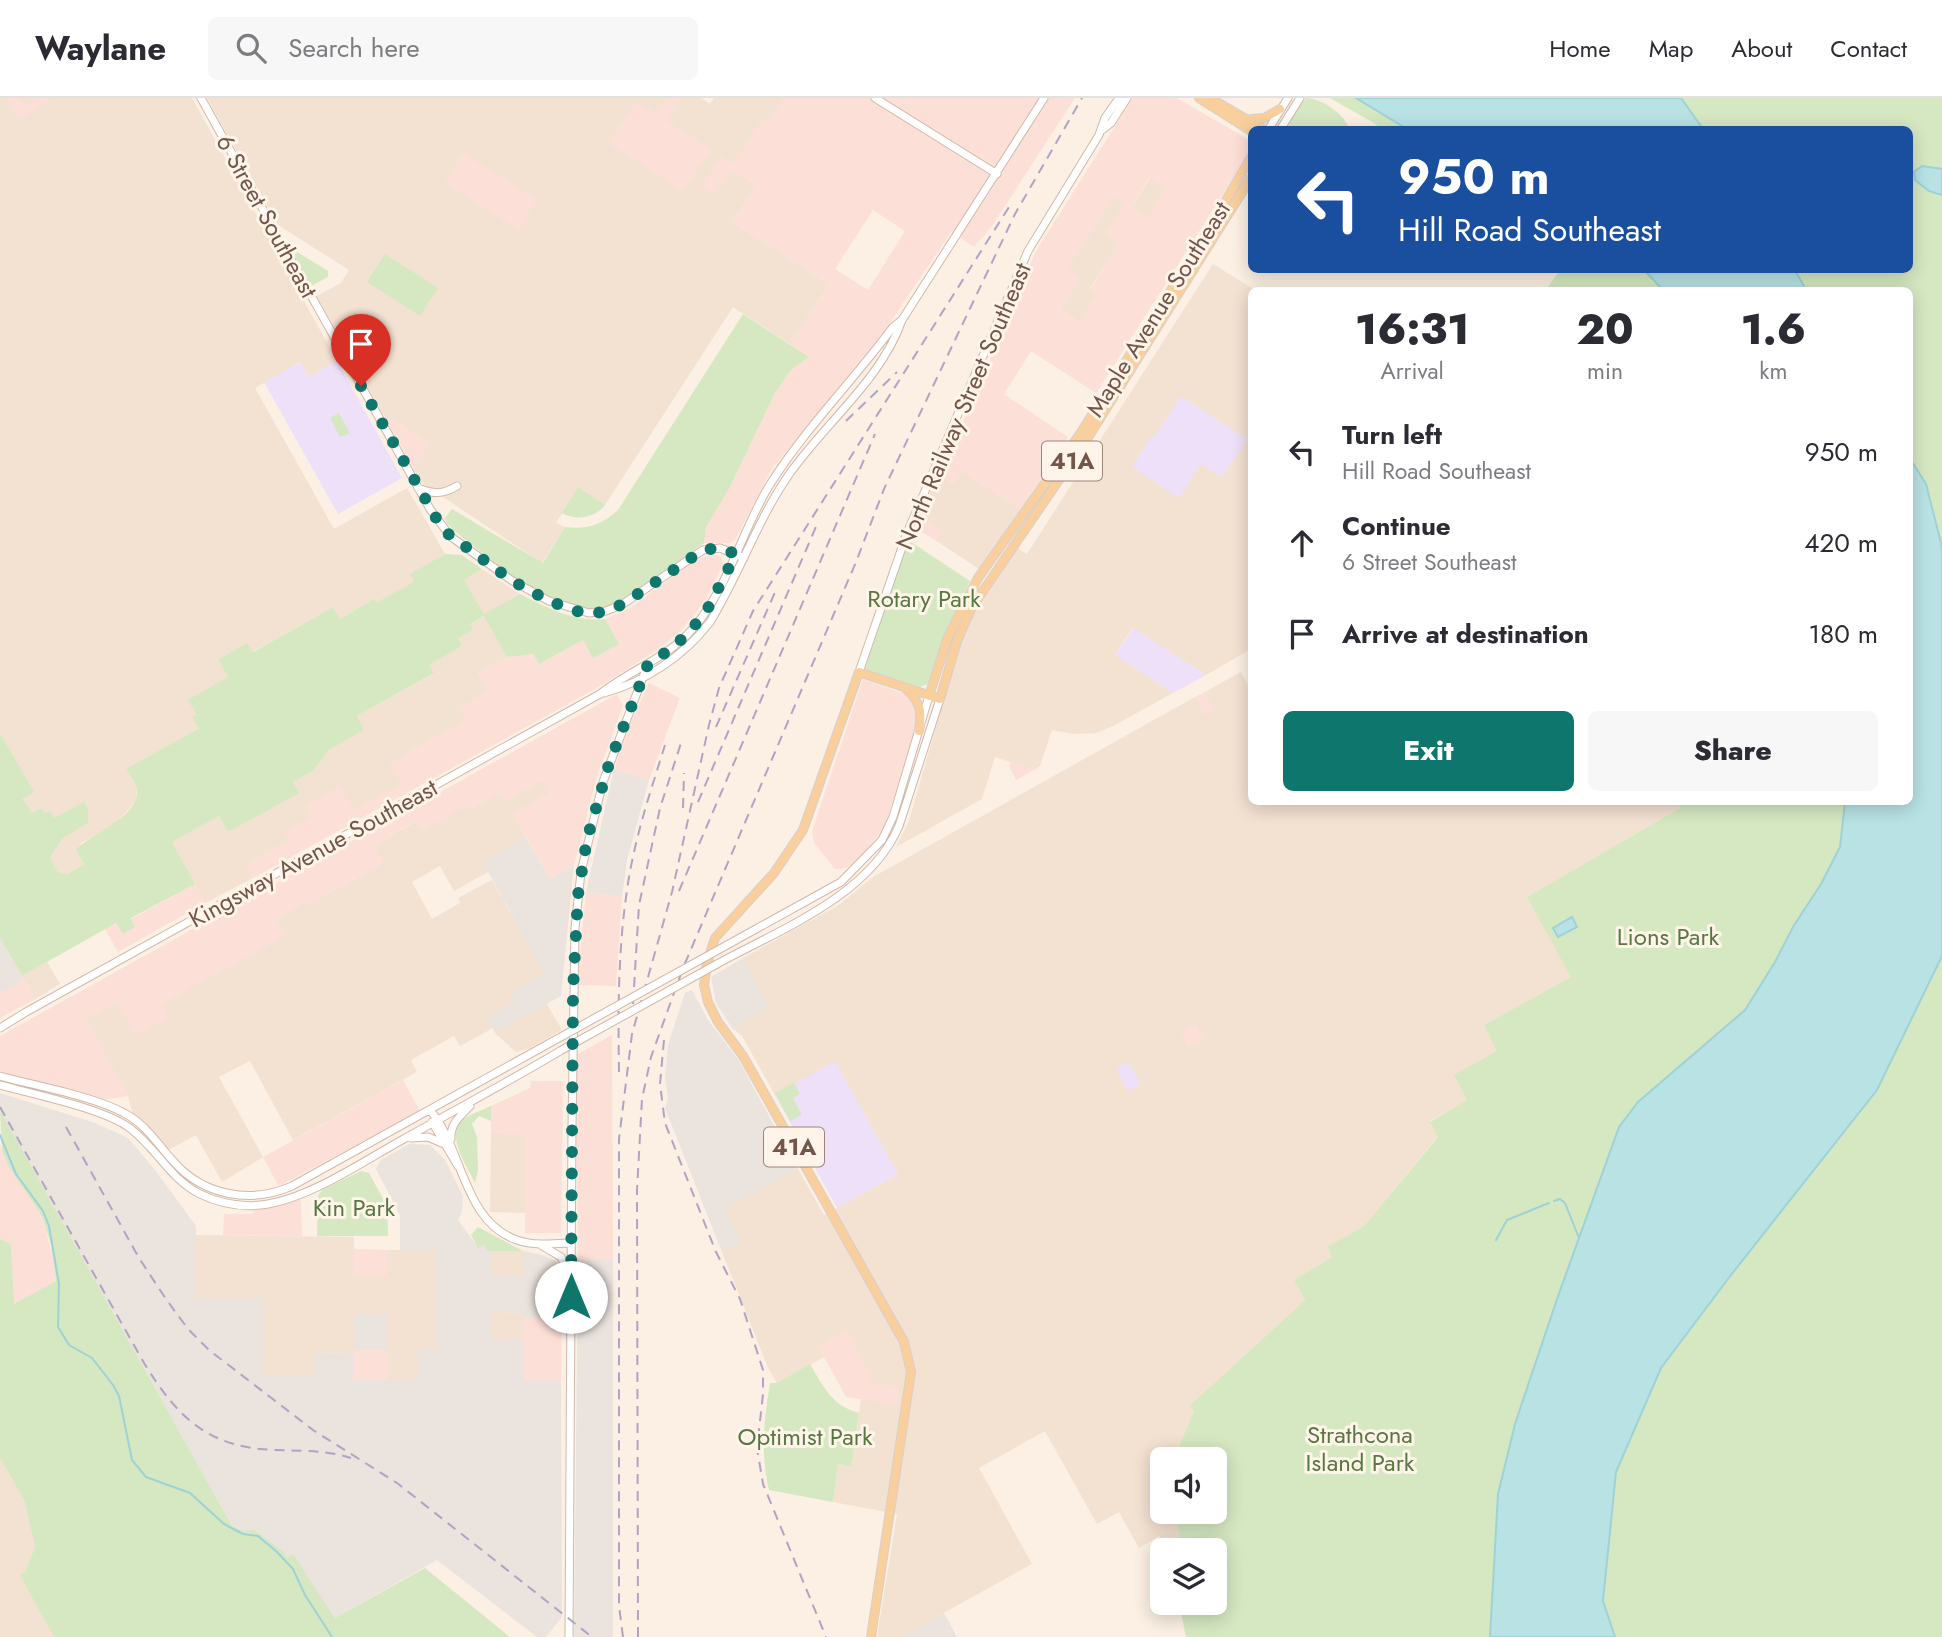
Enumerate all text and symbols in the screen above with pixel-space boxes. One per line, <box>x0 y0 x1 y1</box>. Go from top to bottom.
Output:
search box <box>208 17 698 80</box>
text: Waylane <box>35 25 166 72</box>
icon: search <box>232 29 270 67</box>
text: Search here <box>288 29 420 67</box>
text: Home <box>1549 31 1611 66</box>
text: Map <box>1649 31 1693 66</box>
text: About <box>1731 31 1792 66</box>
text: Contact <box>1830 31 1907 66</box>
street label: 6 Street Southeast <box>208 128 327 304</box>
text: 950 m <box>1398 142 1550 212</box>
icon: left <box>1283 154 1374 245</box>
street label: Maple Avenue Southeast <box>1077 194 1239 424</box>
text: Hill Road Southeast <box>1398 207 1661 253</box>
street label: North Railway Street Southeast <box>887 257 1040 555</box>
text: 16:31 <box>1355 299 1469 360</box>
text: 20 <box>1576 299 1634 360</box>
text: 1.6 <box>1741 299 1806 360</box>
pin <box>331 314 391 386</box>
icon: arrive <box>342 325 380 363</box>
text: Arrival <box>1381 354 1444 388</box>
text: min <box>1587 354 1623 388</box>
text: km <box>1759 354 1787 388</box>
text: Turn left <box>1342 416 1442 454</box>
icon: left <box>1283 433 1321 471</box>
text: 950 m <box>1805 433 1878 471</box>
road number: 41A <box>1042 442 1102 480</box>
text: Hill Road Southeast <box>1342 454 1531 488</box>
text: Continue <box>1342 507 1451 545</box>
icon: ahead <box>1283 524 1321 562</box>
text: 420 m <box>1804 524 1878 562</box>
text: 6 Street Southeast <box>1342 545 1516 579</box>
park label: Rotary Park <box>867 581 981 616</box>
icon: arrive <box>1283 615 1321 653</box>
text: Arrive at destination <box>1342 615 1589 653</box>
text: 180 m <box>1808 615 1878 653</box>
button: Exit <box>1283 711 1574 791</box>
button: Share <box>1588 711 1878 791</box>
street label: Kingsway Avenue Southeast <box>182 770 444 936</box>
park label: Lions Park <box>1617 919 1720 954</box>
road number: 41A <box>764 1128 824 1166</box>
park label: Kin Park <box>313 1190 396 1225</box>
position arrow <box>534 1260 608 1334</box>
park label: Strathcona Island Park <box>1306 1417 1415 1480</box>
park label: Optimist Park <box>738 1419 873 1454</box>
map controls <box>1150 1447 1227 1615</box>
button: sound <box>1150 1447 1227 1524</box>
button: layers <box>1150 1538 1227 1615</box>

